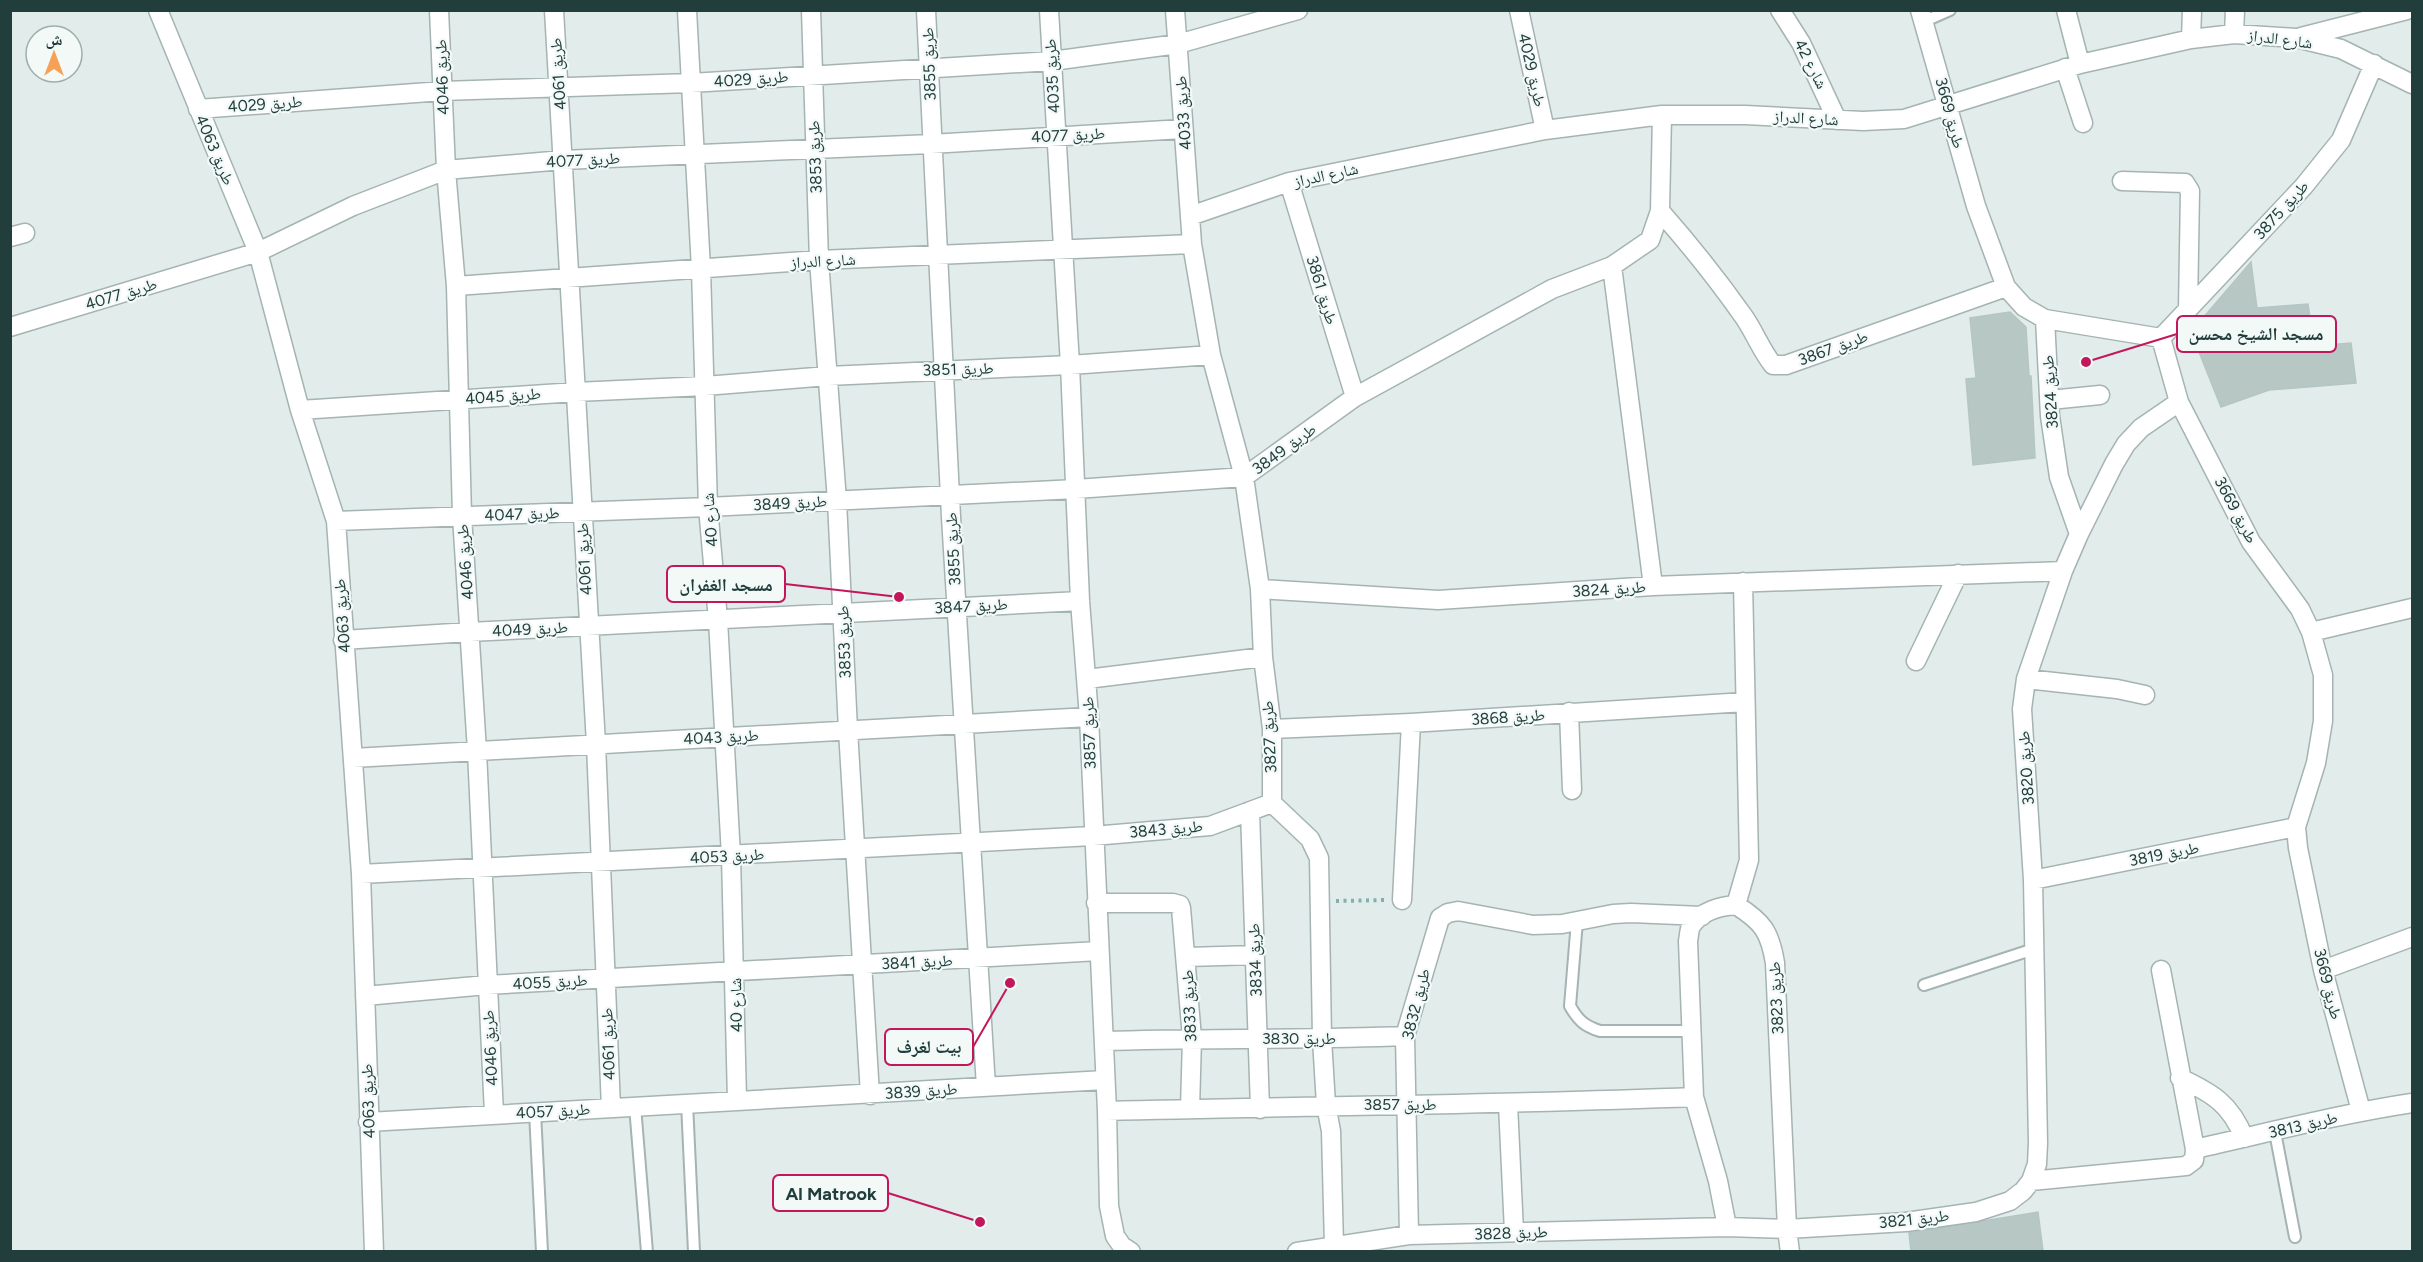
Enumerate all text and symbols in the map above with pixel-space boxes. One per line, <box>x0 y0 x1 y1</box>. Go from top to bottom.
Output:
north arrow <box>24 24 84 84</box>
street label: شارع الدراز <box>2245 25 2314 53</box>
street label: طريق 3855 <box>918 27 941 101</box>
text: ش <box>46 30 63 49</box>
street label: طريق 4029 <box>1513 31 1550 109</box>
street label: شارع 42 <box>1790 36 1832 92</box>
street label: طريق 4061 <box>546 37 571 111</box>
street label: طريق 4035 <box>1041 38 1064 114</box>
street label: طريق 4046 <box>431 39 454 115</box>
street label: طريق 4029 <box>713 67 789 92</box>
street label: طريق 4033 <box>1171 75 1196 151</box>
street label: طريق 3669 <box>1930 75 1969 151</box>
street label: طريق 4029 <box>227 92 303 117</box>
street label: شارع الدراز <box>1772 107 1839 130</box>
street label: طريق 4063 <box>191 112 238 188</box>
street label: طريق 3853 <box>804 120 827 194</box>
street label: طريق 4077 <box>1030 124 1106 147</box>
street label: طريق 4077 <box>545 149 621 172</box>
street label: شارع الدراز <box>1291 159 1360 192</box>
street label: طريق 3875 <box>2249 176 2313 244</box>
street label: شارع الدراز <box>789 250 856 273</box>
street label: طريق 3861 <box>1302 253 1341 327</box>
street label: طريق 4077 <box>83 274 160 315</box>
callout: مسجد الشيخ محسن <box>2177 316 2336 352</box>
text: مسجد الشيخ محسن <box>2189 323 2323 346</box>
street label: طريق 3867 <box>1795 327 1871 370</box>
street label: طريق 3824 <box>2038 354 2063 430</box>
street label: طريق 3851 <box>922 358 994 381</box>
street label: طريق 4045 <box>464 384 542 409</box>
street label: طريق 3849 <box>1248 419 1320 479</box>
street label: طريق 3669 <box>2210 473 2261 547</box>
street label: شارع 40 <box>699 492 722 548</box>
street label: طريق 3849 <box>752 492 828 515</box>
street label: طريق 4047 <box>484 503 560 526</box>
street label: طريق 3855 <box>942 512 965 586</box>
street label: طريق 4061 <box>573 522 596 596</box>
street label: طريق 4046 <box>453 523 478 601</box>
callout: مسجد الغفران <box>667 566 785 602</box>
text: مسجد الغفران <box>679 574 773 596</box>
street label: طريق 3824 <box>1571 577 1647 602</box>
street label: طريق 4063 <box>330 578 355 654</box>
street label: طريق 3847 <box>934 595 1008 618</box>
street label: طريق 3853 <box>833 605 856 679</box>
street label: طريق 4049 <box>492 618 568 641</box>
street label: طريق 3857 <box>1078 696 1101 770</box>
street label: طريق 3827 <box>1258 700 1281 774</box>
street label: طريق 3868 <box>1470 705 1546 730</box>
street label: طريق 4043 <box>683 726 759 749</box>
street label: طريق 3820 <box>2014 730 2039 806</box>
street label: طريق 3843 <box>1128 816 1204 843</box>
street label: طريق 3819 <box>2127 838 2201 871</box>
street label: طريق 4053 <box>689 845 765 868</box>
street label: طريق 3834 <box>1244 923 1267 997</box>
street label: طريق 3669 <box>2309 946 2346 1022</box>
street label: طريق 3841 <box>881 951 953 974</box>
street label: طريق 3823 <box>1765 961 1788 1035</box>
street label: طريق 3832 <box>1398 966 1435 1042</box>
street label: طريق 3833 <box>1178 969 1201 1043</box>
street label: طريق 4055 <box>512 971 588 994</box>
street label: شارع 40 <box>726 978 747 1032</box>
street label: طريق 4061 <box>597 1007 620 1081</box>
street label: طريق 4046 <box>479 1010 502 1086</box>
callout: بيت لغرف <box>885 1029 973 1065</box>
street label: طريق 3830 <box>1262 1029 1336 1049</box>
text: بيت لغرف <box>897 1036 961 1058</box>
street label: طريق 4063 <box>357 1063 380 1139</box>
street label: طريق 3839 <box>884 1079 958 1104</box>
street label: طريق 3857 <box>1363 1095 1437 1115</box>
street label: طريق 4057 <box>515 1100 591 1123</box>
street label: طريق 3813 <box>2266 1108 2340 1143</box>
callout: Al Matrook <box>773 1175 888 1211</box>
text: Al Matrook <box>785 1183 877 1205</box>
street label: طريق 3821 <box>1878 1206 1950 1233</box>
street label: طريق 3828 <box>1474 1222 1548 1245</box>

